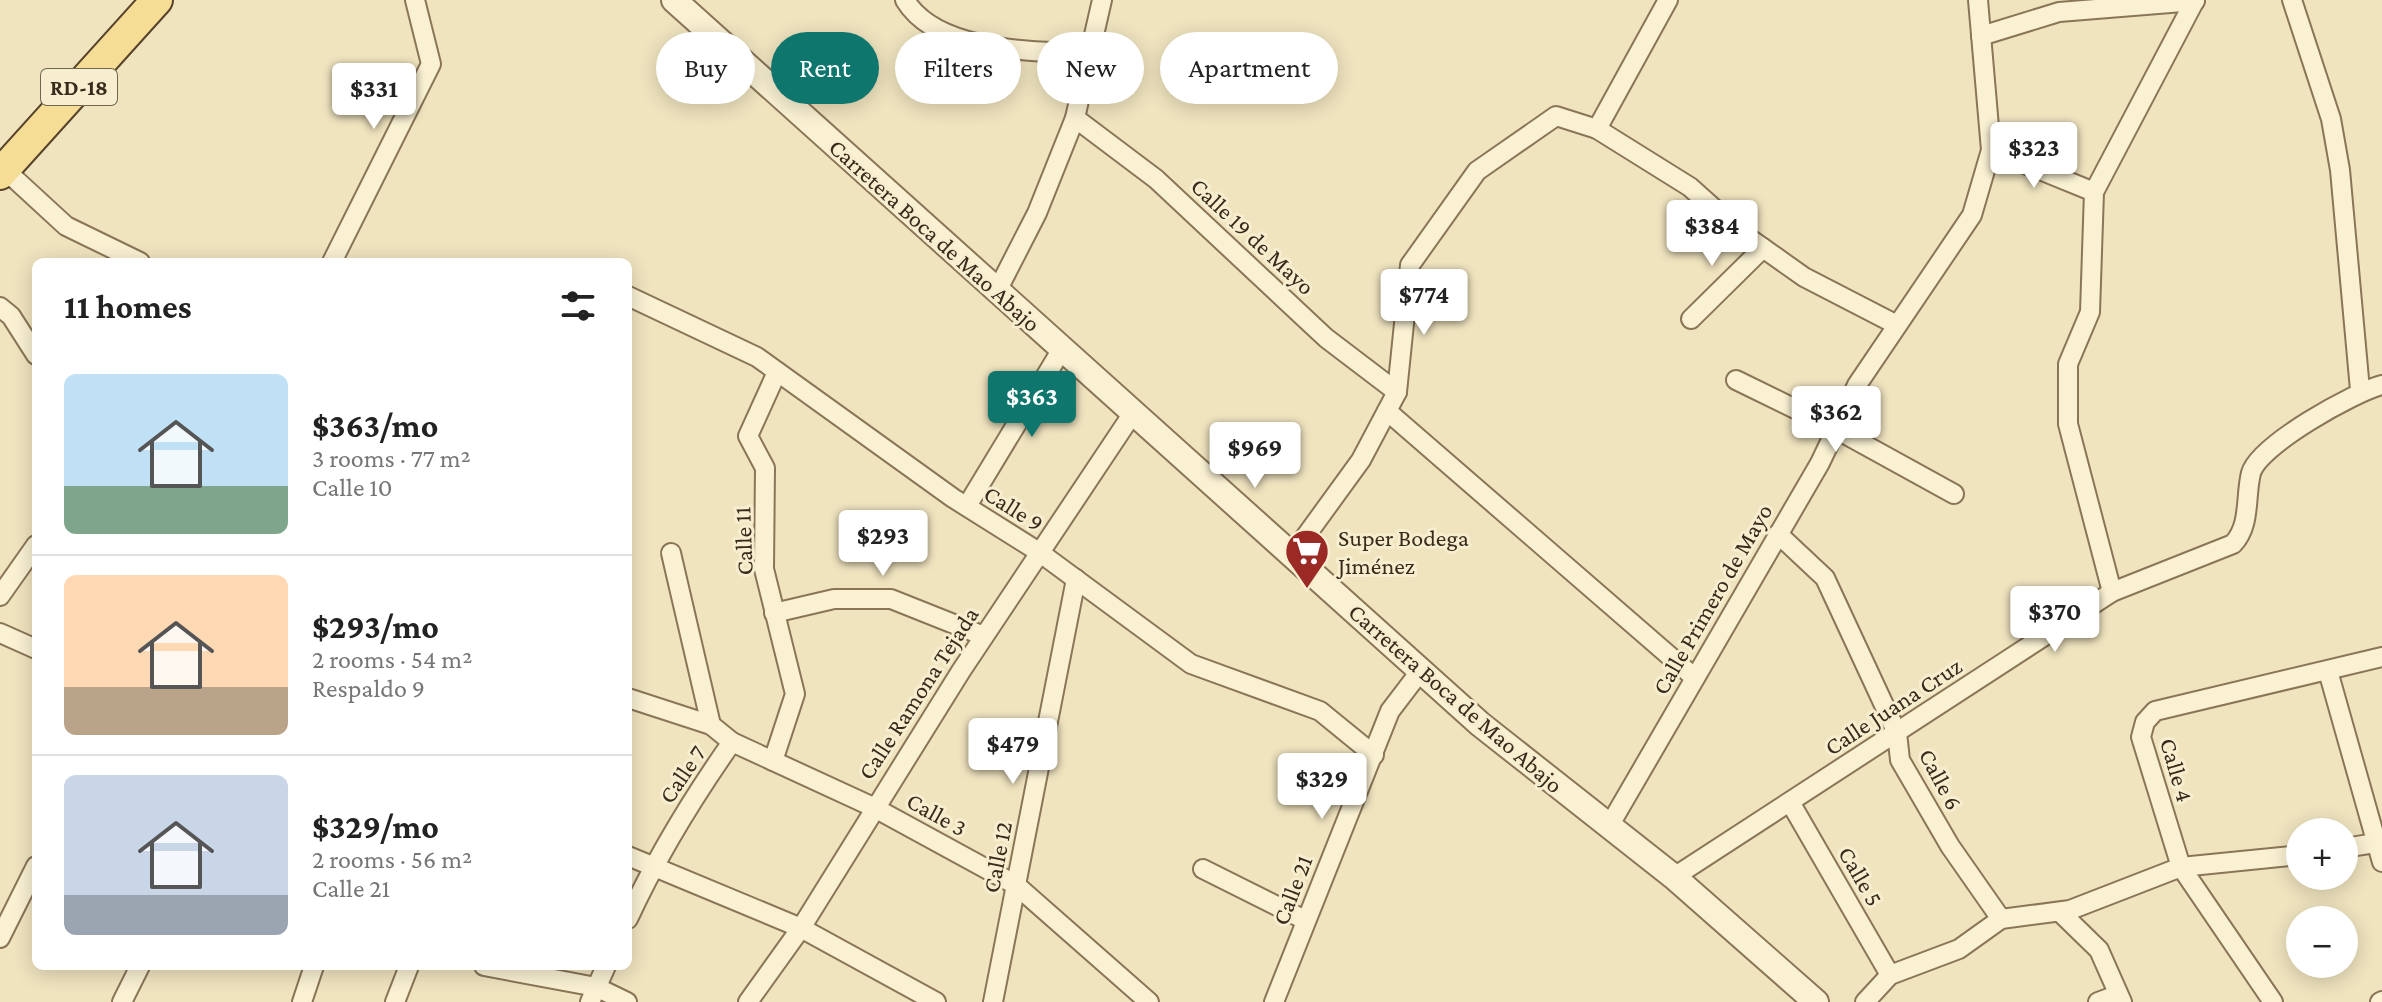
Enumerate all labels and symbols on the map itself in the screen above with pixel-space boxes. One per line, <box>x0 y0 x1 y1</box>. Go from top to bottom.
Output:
pin: $331 <box>327 63 421 131</box>
road number: RD-18 <box>41 69 117 105</box>
pin: $323 <box>1987 122 2081 190</box>
street label: Carretera Boca de Mao Abajo <box>824 133 1046 337</box>
street label: Calle 19 de Mayo <box>1186 172 1320 300</box>
pin: $384 <box>1665 200 1759 268</box>
pin: $774 <box>1377 269 1471 337</box>
pin: $363 <box>985 371 1079 439</box>
pin: $362 <box>1789 386 1883 454</box>
pin: $969 <box>1208 422 1302 490</box>
street label: Calle 9 <box>979 479 1049 537</box>
street label: Calle Primero de Mayo <box>1646 499 1778 699</box>
street label: Calle 11 <box>728 506 758 576</box>
pin: $293 <box>836 510 930 578</box>
place label: Super Bodega Jiménez <box>1336 524 1469 579</box>
supermarket icon: Super Bodega Jiménez <box>1283 527 1331 590</box>
pin: $370 <box>2008 586 2102 654</box>
street label: Carretera Boca de Mao Abajo <box>1344 598 1568 798</box>
street label: Calle Ramona Tejada <box>852 602 984 784</box>
street label: Calle Juana Cruz <box>1819 652 1967 760</box>
pin: $479 <box>966 718 1060 786</box>
street label: Calle 4 <box>2155 735 2199 805</box>
street label: Calle 7 <box>653 740 711 808</box>
street label: Calle 6 <box>1914 744 1968 814</box>
pin: $329 <box>1275 753 1369 821</box>
street label: Calle 3 <box>902 787 972 841</box>
street label: Calle 12 <box>977 819 1017 895</box>
street label: Calle 5 <box>1833 841 1889 911</box>
street label: Calle 21 <box>1266 851 1318 929</box>

